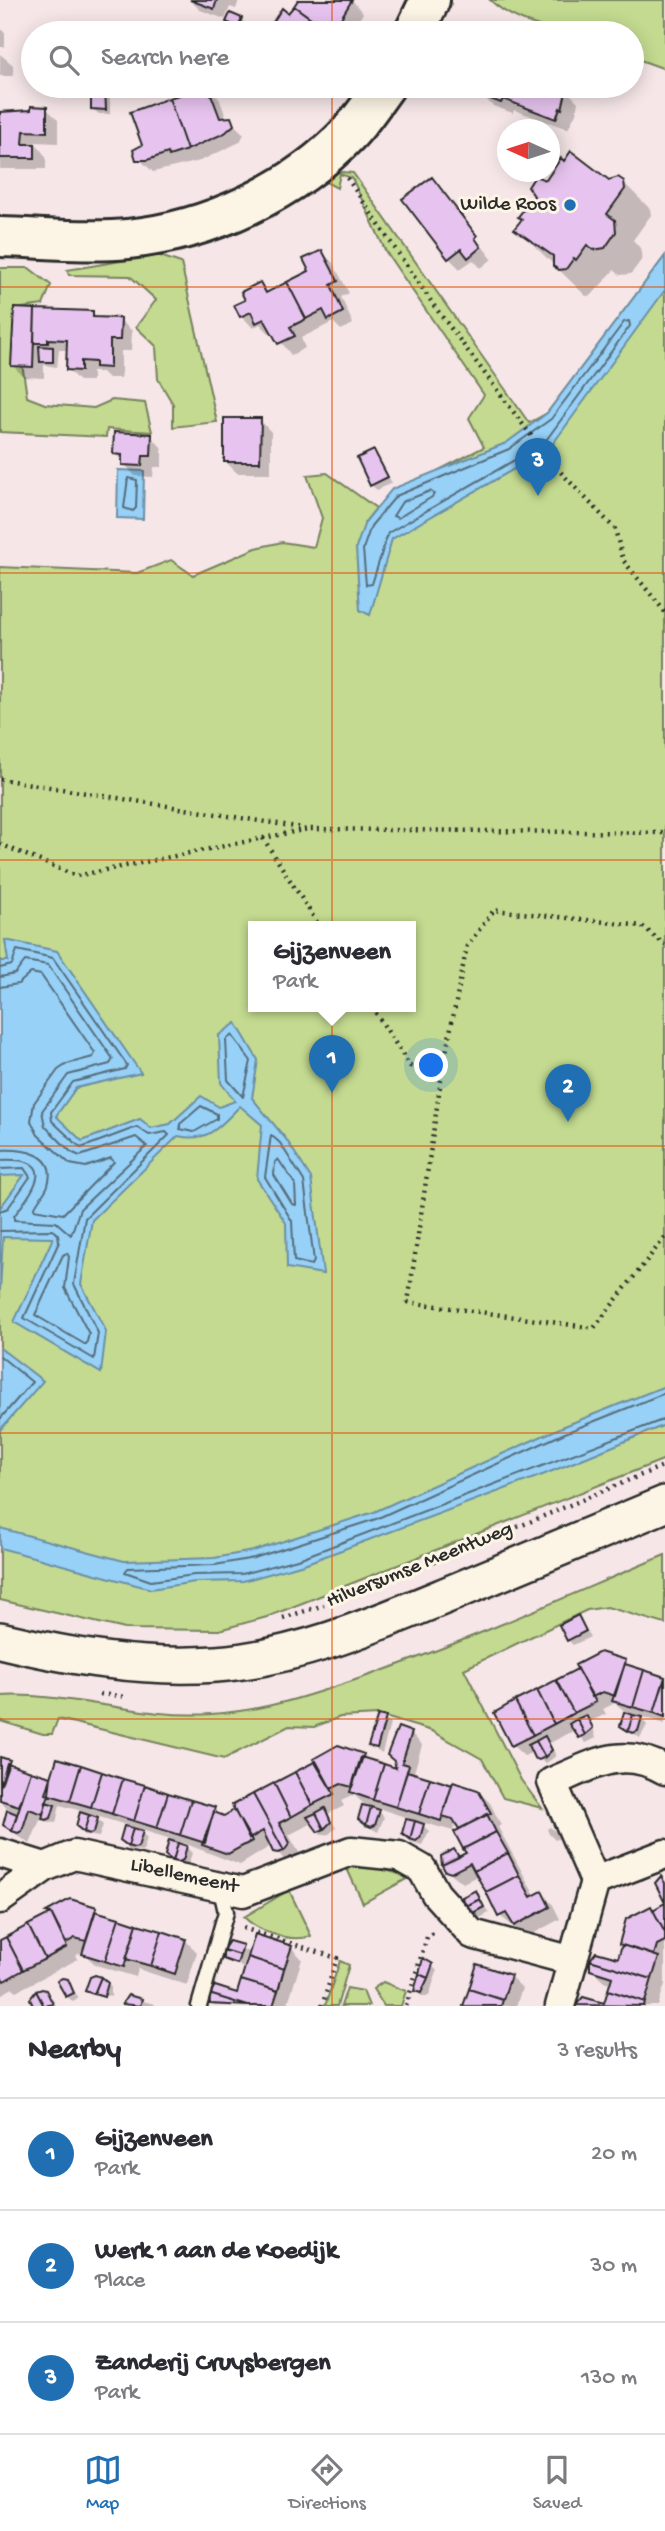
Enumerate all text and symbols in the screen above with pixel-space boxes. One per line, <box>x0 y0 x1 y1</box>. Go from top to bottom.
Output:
search box <box>21 21 644 98</box>
icon: search <box>45 41 83 79</box>
text: Search here <box>101 44 229 75</box>
north arrow <box>497 119 560 182</box>
place label: Wilde Roos <box>460 193 557 218</box>
marker: Wilde Roos <box>562 197 578 213</box>
pin: 3 <box>515 438 561 496</box>
popup <box>248 921 416 1012</box>
text: Gijzenveen <box>273 938 391 969</box>
text: Park <box>273 969 317 996</box>
pin: 1 <box>309 1035 355 1093</box>
your location <box>414 1048 448 1082</box>
pin: 2 <box>545 1064 591 1122</box>
street label: Hilversumse Meentweg <box>323 1517 517 1615</box>
street label: Libellemeent <box>128 1853 242 1901</box>
text: Nearby <box>28 2034 121 2069</box>
text: 3 results <box>557 2038 637 2065</box>
text: Gijzenveen <box>95 2125 213 2156</box>
text: 1 <box>46 2141 56 2168</box>
text: 20 m <box>591 2141 637 2168</box>
text: Park <box>95 2156 139 2183</box>
text: Werk 1 aan de Koedijk <box>95 2237 338 2268</box>
text: 2 <box>45 2253 57 2280</box>
text: 30 m <box>590 2253 637 2280</box>
text: Place <box>95 2268 145 2295</box>
text: Zanderij Cruysbergen <box>95 2349 331 2380</box>
text: 3 <box>45 2365 57 2392</box>
text: 130 m <box>581 2365 637 2392</box>
text: Park <box>95 2380 139 2407</box>
tab: Map <box>84 2451 122 2516</box>
tab: Directions <box>289 2451 366 2516</box>
tab: Saved <box>533 2451 581 2516</box>

